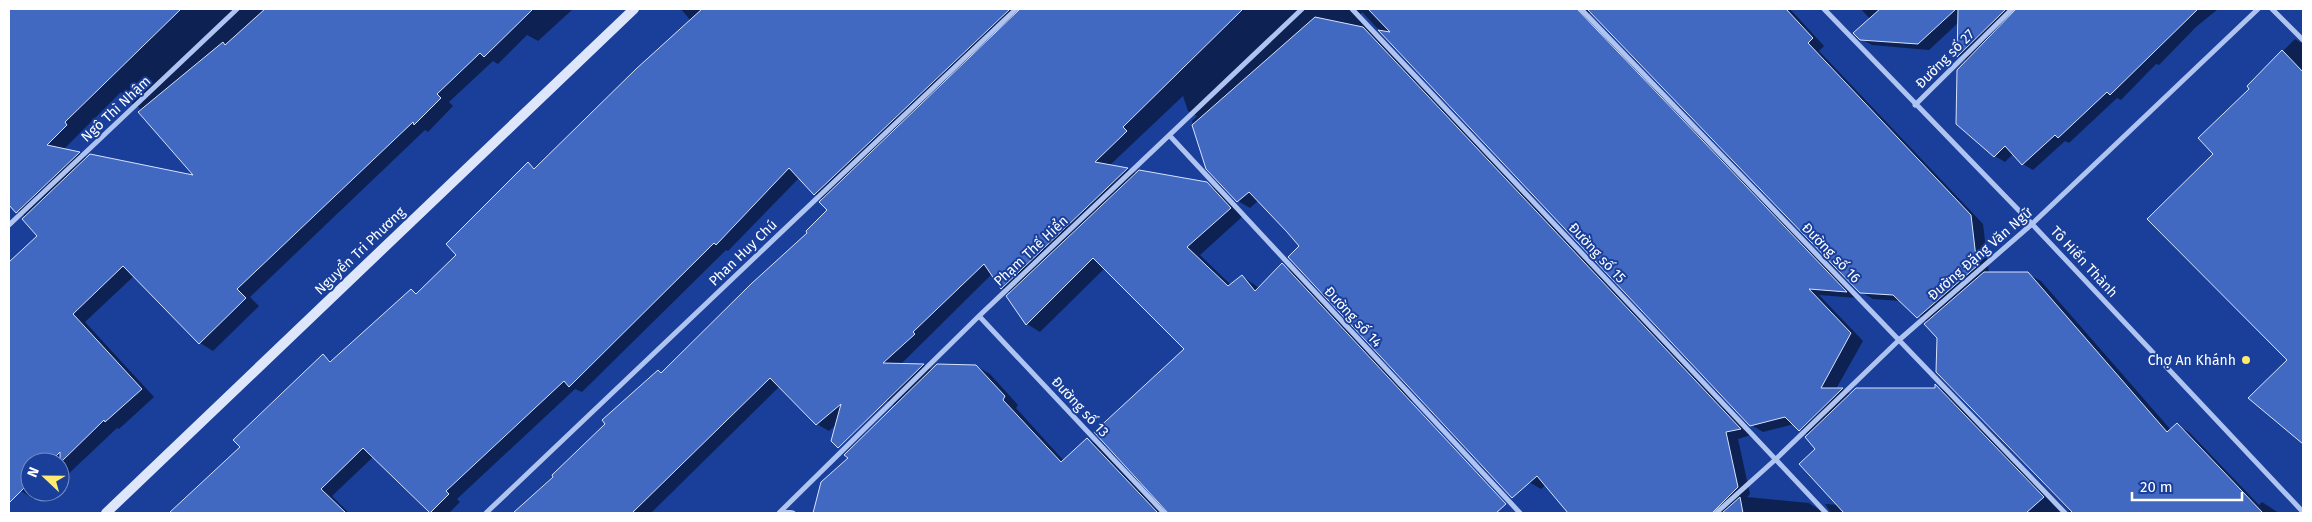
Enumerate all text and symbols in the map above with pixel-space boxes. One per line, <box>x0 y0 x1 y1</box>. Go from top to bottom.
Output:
street label: Đường số 27 <box>1911 25 1978 92</box>
street label: Ngô Thì Nhậm <box>78 72 154 146</box>
street label: Nguyển Tri Phương <box>311 202 409 298</box>
street label: Đường Đặng Văn Ngữ <box>1924 204 2036 304</box>
street label: Phạm Thế Hiển <box>990 211 1072 290</box>
street label: Phan Huy Chú <box>705 216 781 290</box>
street label: Đường số 15 <box>1565 219 1630 287</box>
street label: Đường số 16 <box>1798 219 1865 287</box>
street label: Tô Hiến Thành <box>2047 222 2122 301</box>
street label: Đường số 14 <box>1321 282 1387 351</box>
place label: Chợ An Khánh <box>2148 352 2236 369</box>
marker: Chợ An Khánh <box>2240 354 2252 366</box>
street label: Đường số 13 <box>1048 373 1113 441</box>
north arrow <box>20 452 70 502</box>
text: N <box>24 465 43 480</box>
scale bar <box>2132 470 2242 502</box>
text: 20 m <box>2140 478 2173 496</box>

